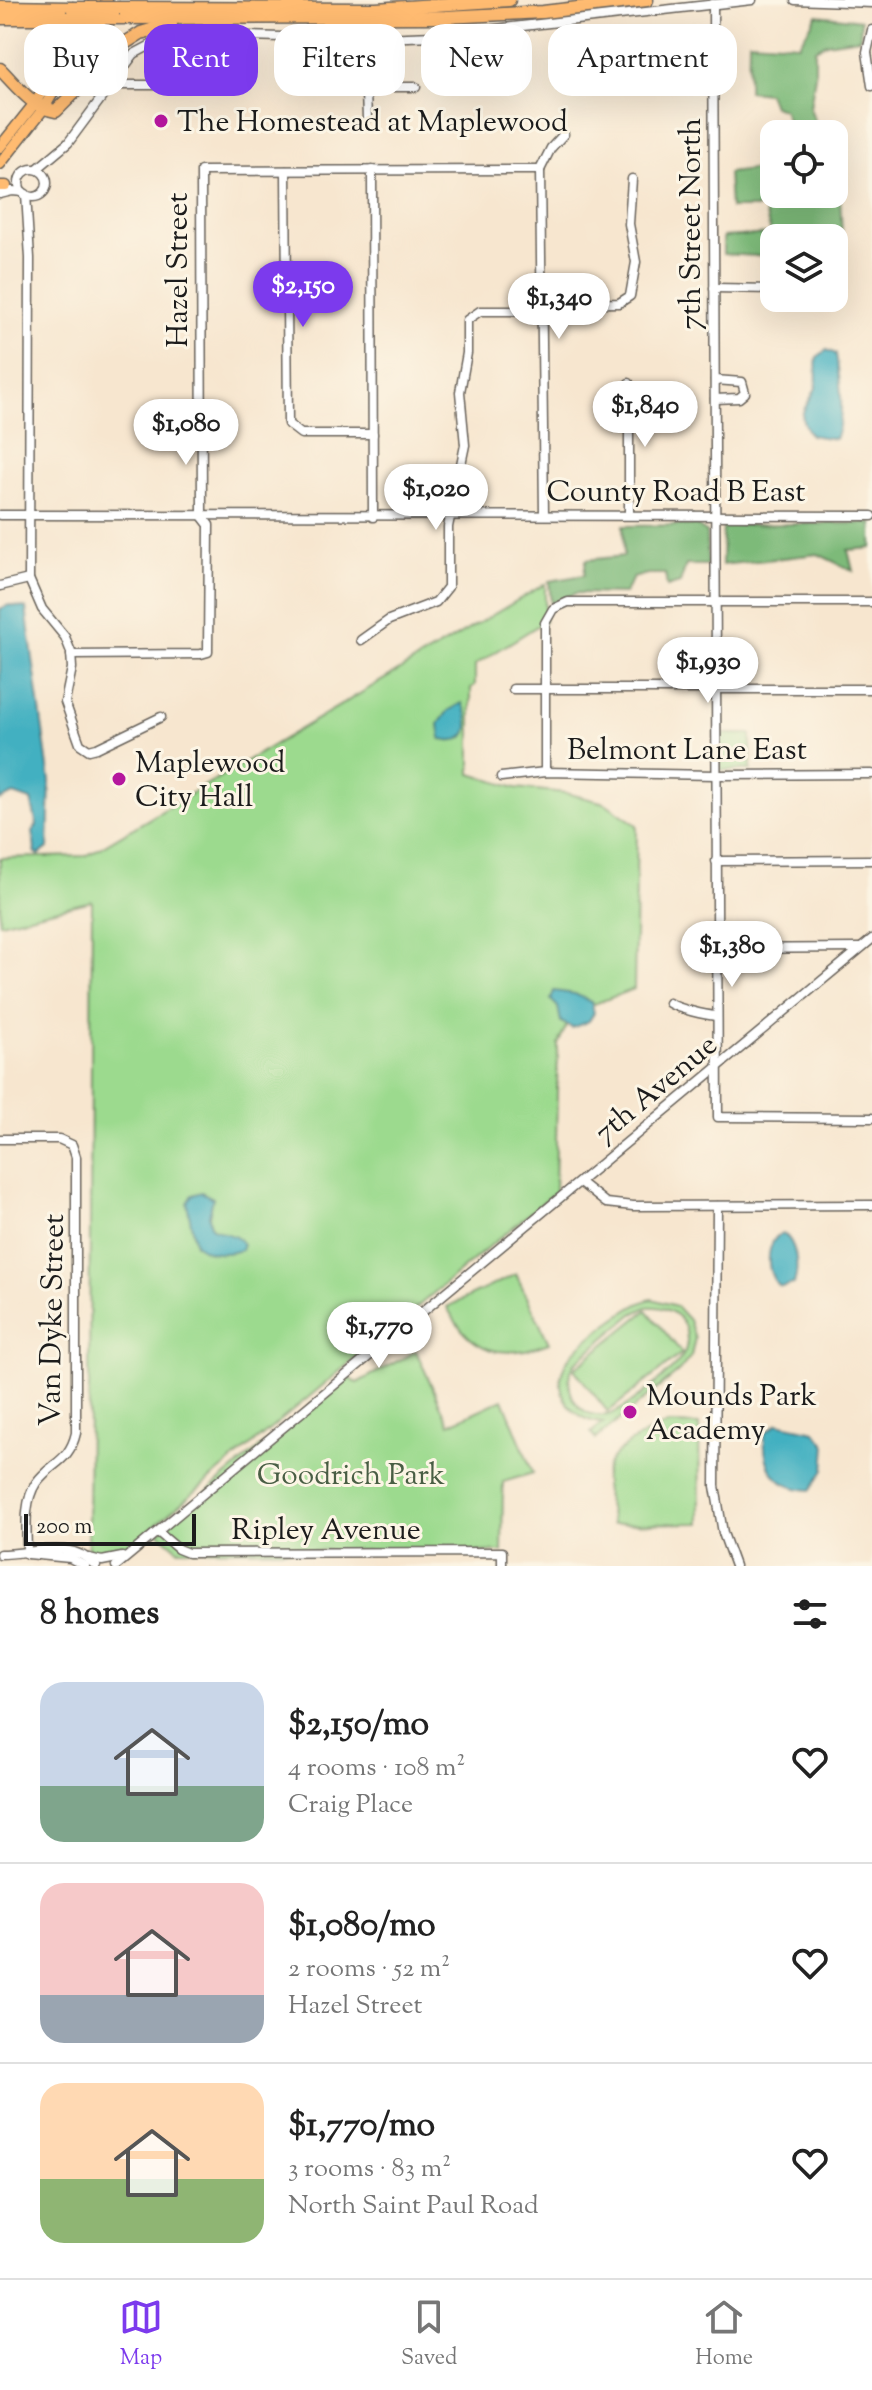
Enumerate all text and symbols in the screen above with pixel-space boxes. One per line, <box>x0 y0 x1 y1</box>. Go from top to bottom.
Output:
chip: Buy <box>24 24 128 96</box>
chip: Rent <box>144 24 258 96</box>
chip: Filters <box>274 24 405 96</box>
chip: New <box>421 24 532 96</box>
chip: Apartment <box>548 24 737 96</box>
place label: The Homestead at Maplewood <box>177 102 568 145</box>
marker: The Homestead at Maplewood <box>152 112 170 130</box>
street label: 7th Street North <box>671 118 714 330</box>
map controls <box>760 120 848 312</box>
button: locate <box>760 120 848 208</box>
street label: Hazel Street <box>158 193 201 347</box>
button: layers <box>760 224 848 312</box>
pin: $2,150 <box>238 261 368 329</box>
text: $2,150 <box>271 268 335 305</box>
pin: $1,340 <box>494 273 624 341</box>
text: $1,340 <box>526 280 592 317</box>
pin: $1,840 <box>580 381 710 449</box>
text: $1,840 <box>611 388 679 425</box>
pin: $1,080 <box>121 399 251 467</box>
text: $1,080 <box>152 406 220 443</box>
pin: $1,020 <box>371 464 501 532</box>
text: $1,020 <box>402 471 470 508</box>
street label: County Road B East <box>546 472 806 515</box>
pin: $1,930 <box>643 637 773 705</box>
text: $1,930 <box>675 644 741 681</box>
street label: Belmont Lane East <box>567 730 807 773</box>
place label: Maplewood City Hall <box>135 743 286 820</box>
marker: Maplewood City Hall <box>110 770 128 788</box>
pin: $1,380 <box>667 921 797 989</box>
text: $1,380 <box>699 928 765 965</box>
street label: 7th Avenue <box>586 1025 728 1154</box>
street label: Van Dyke Street <box>30 1213 77 1427</box>
pin: $1,770 <box>314 1302 444 1370</box>
text: $1,770 <box>345 1309 413 1346</box>
place label: Mounds Park Academy <box>646 1376 817 1453</box>
marker: Mounds Park Academy <box>621 1403 639 1421</box>
park label: Goodrich Park <box>257 1455 445 1498</box>
scale bar <box>24 1510 196 1546</box>
street label: Ripley Avenue <box>231 1510 421 1553</box>
text: 200 m <box>36 1512 92 1544</box>
text: 8 homes <box>40 1590 159 1639</box>
icon: filters <box>788 1592 832 1636</box>
text: $2,150/mo <box>288 1701 429 1750</box>
icon: home <box>104 1714 200 1810</box>
icon: heart <box>788 1740 832 1784</box>
text: 4 rooms · 108 m² <box>288 1750 465 1787</box>
text: Craig Place <box>288 1787 413 1824</box>
text: $1,080/mo <box>288 1902 436 1951</box>
icon: home <box>104 1915 200 2011</box>
icon: heart <box>788 1941 832 1985</box>
text: 2 rooms · 52 m² <box>288 1951 450 1988</box>
text: Hazel Street <box>288 1988 422 2025</box>
text: $1,770/mo <box>288 2102 435 2151</box>
icon: home <box>104 2115 200 2211</box>
icon: heart <box>788 2141 832 2185</box>
text: 3 rooms · 83 m² <box>288 2151 451 2188</box>
text: North Saint Paul Road <box>288 2188 539 2225</box>
tab: Map <box>119 2295 163 2375</box>
tab: Saved <box>401 2295 457 2375</box>
tab: Home <box>695 2295 753 2375</box>

